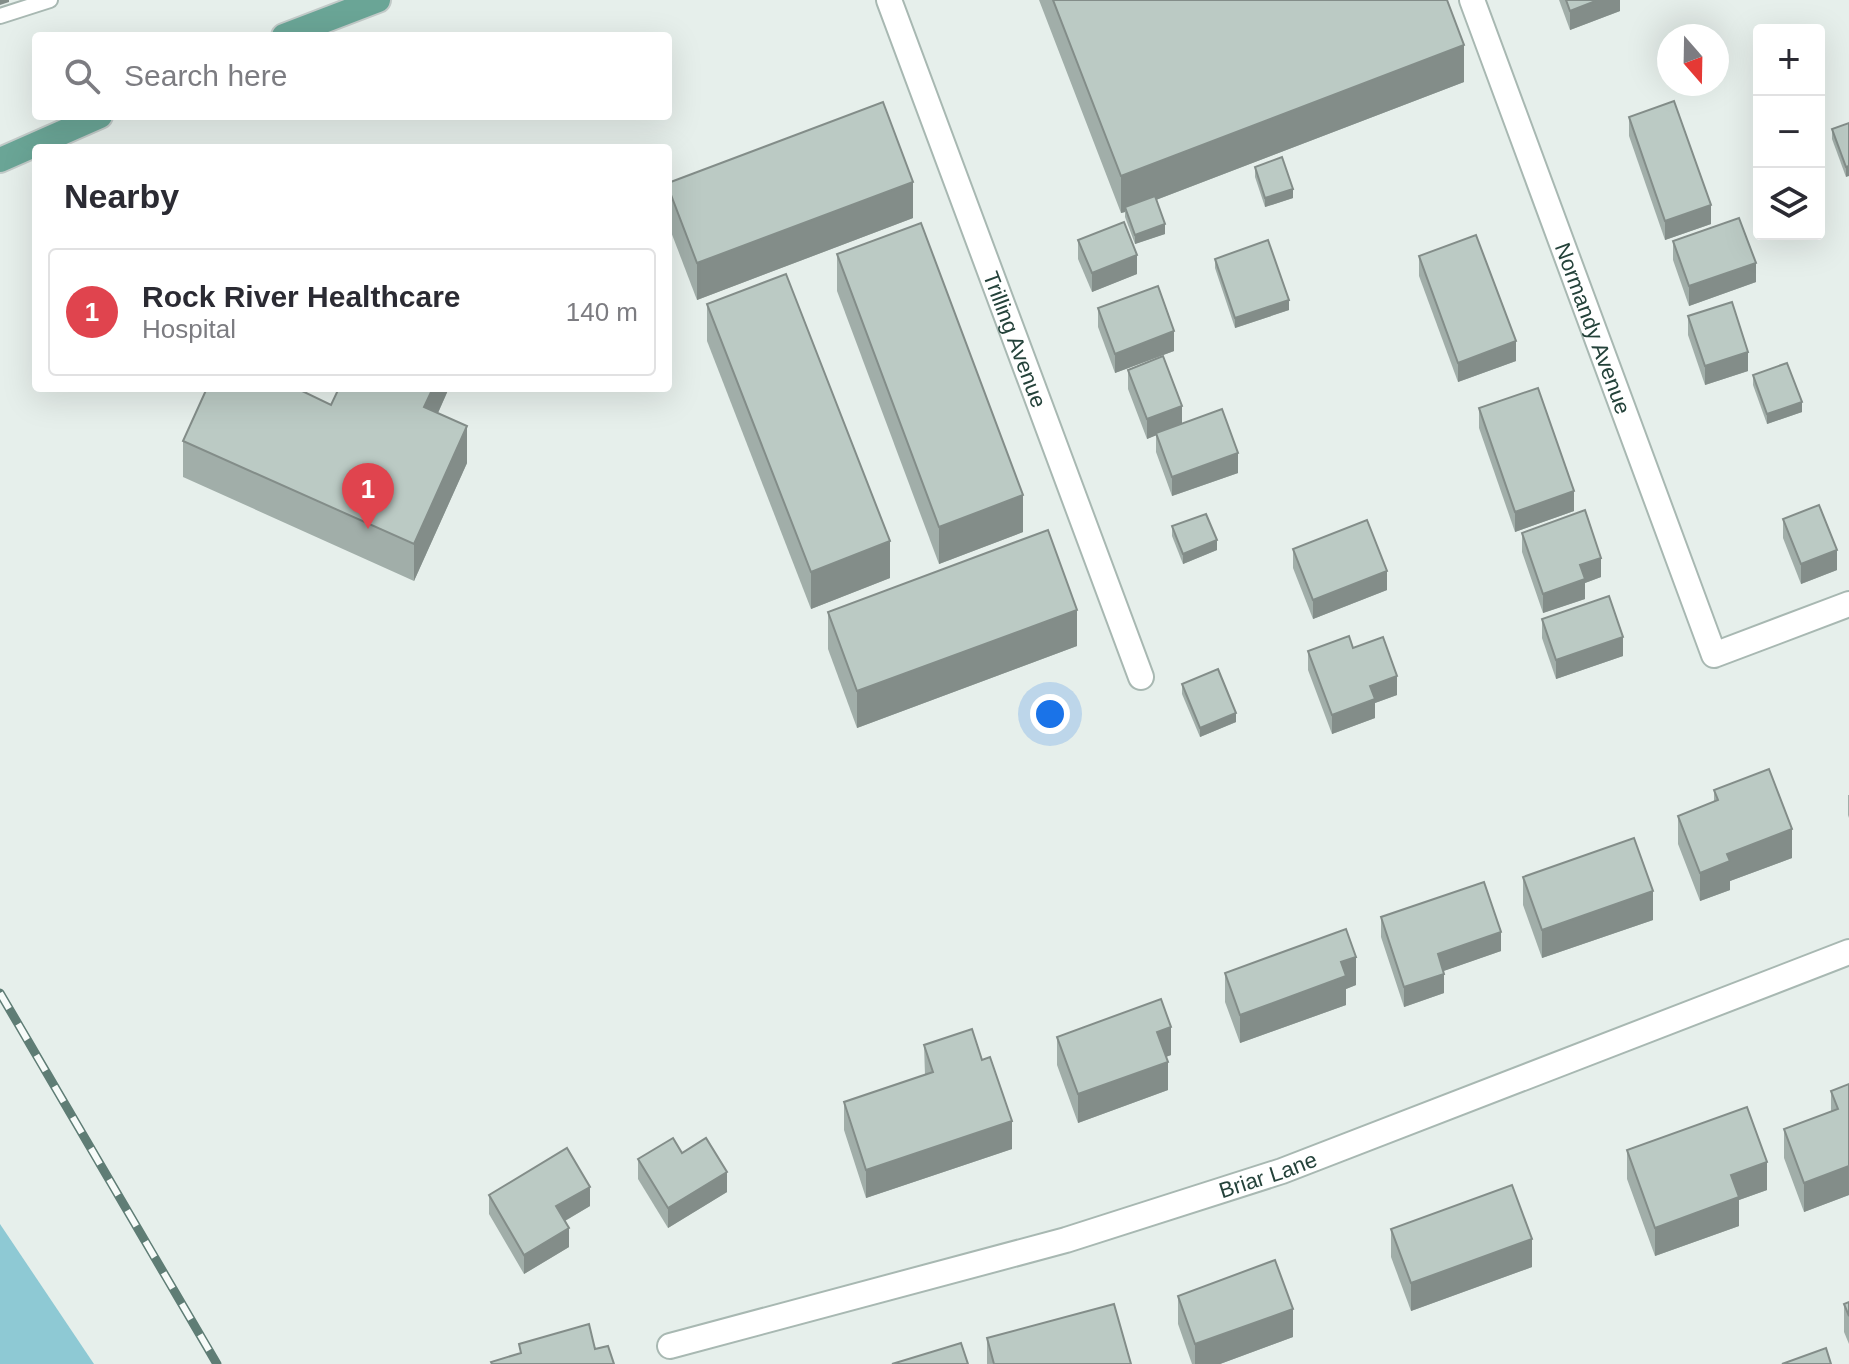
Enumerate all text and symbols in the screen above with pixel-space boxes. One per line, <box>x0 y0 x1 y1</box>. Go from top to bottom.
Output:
north arrow <box>1657 24 1729 96</box>
map controls <box>1753 24 1825 240</box>
button: + <box>1753 24 1825 96</box>
search box <box>32 32 672 120</box>
icon: search <box>60 54 104 98</box>
text: Search here <box>124 59 287 92</box>
button: − <box>1753 96 1825 168</box>
button: layers <box>1753 168 1825 240</box>
text: Nearby <box>64 177 179 215</box>
street label: Normandy Avenue <box>1550 239 1636 417</box>
street label: Trilling Avenue <box>979 268 1052 411</box>
text: Rock River Healthcare <box>142 280 461 313</box>
text: 1 <box>85 297 99 327</box>
text: 140 m <box>566 297 638 327</box>
text: Hospital <box>142 314 236 344</box>
pin: 1 <box>342 463 394 529</box>
your location <box>1030 694 1070 734</box>
street label: Briar Lane <box>1216 1146 1320 1203</box>

